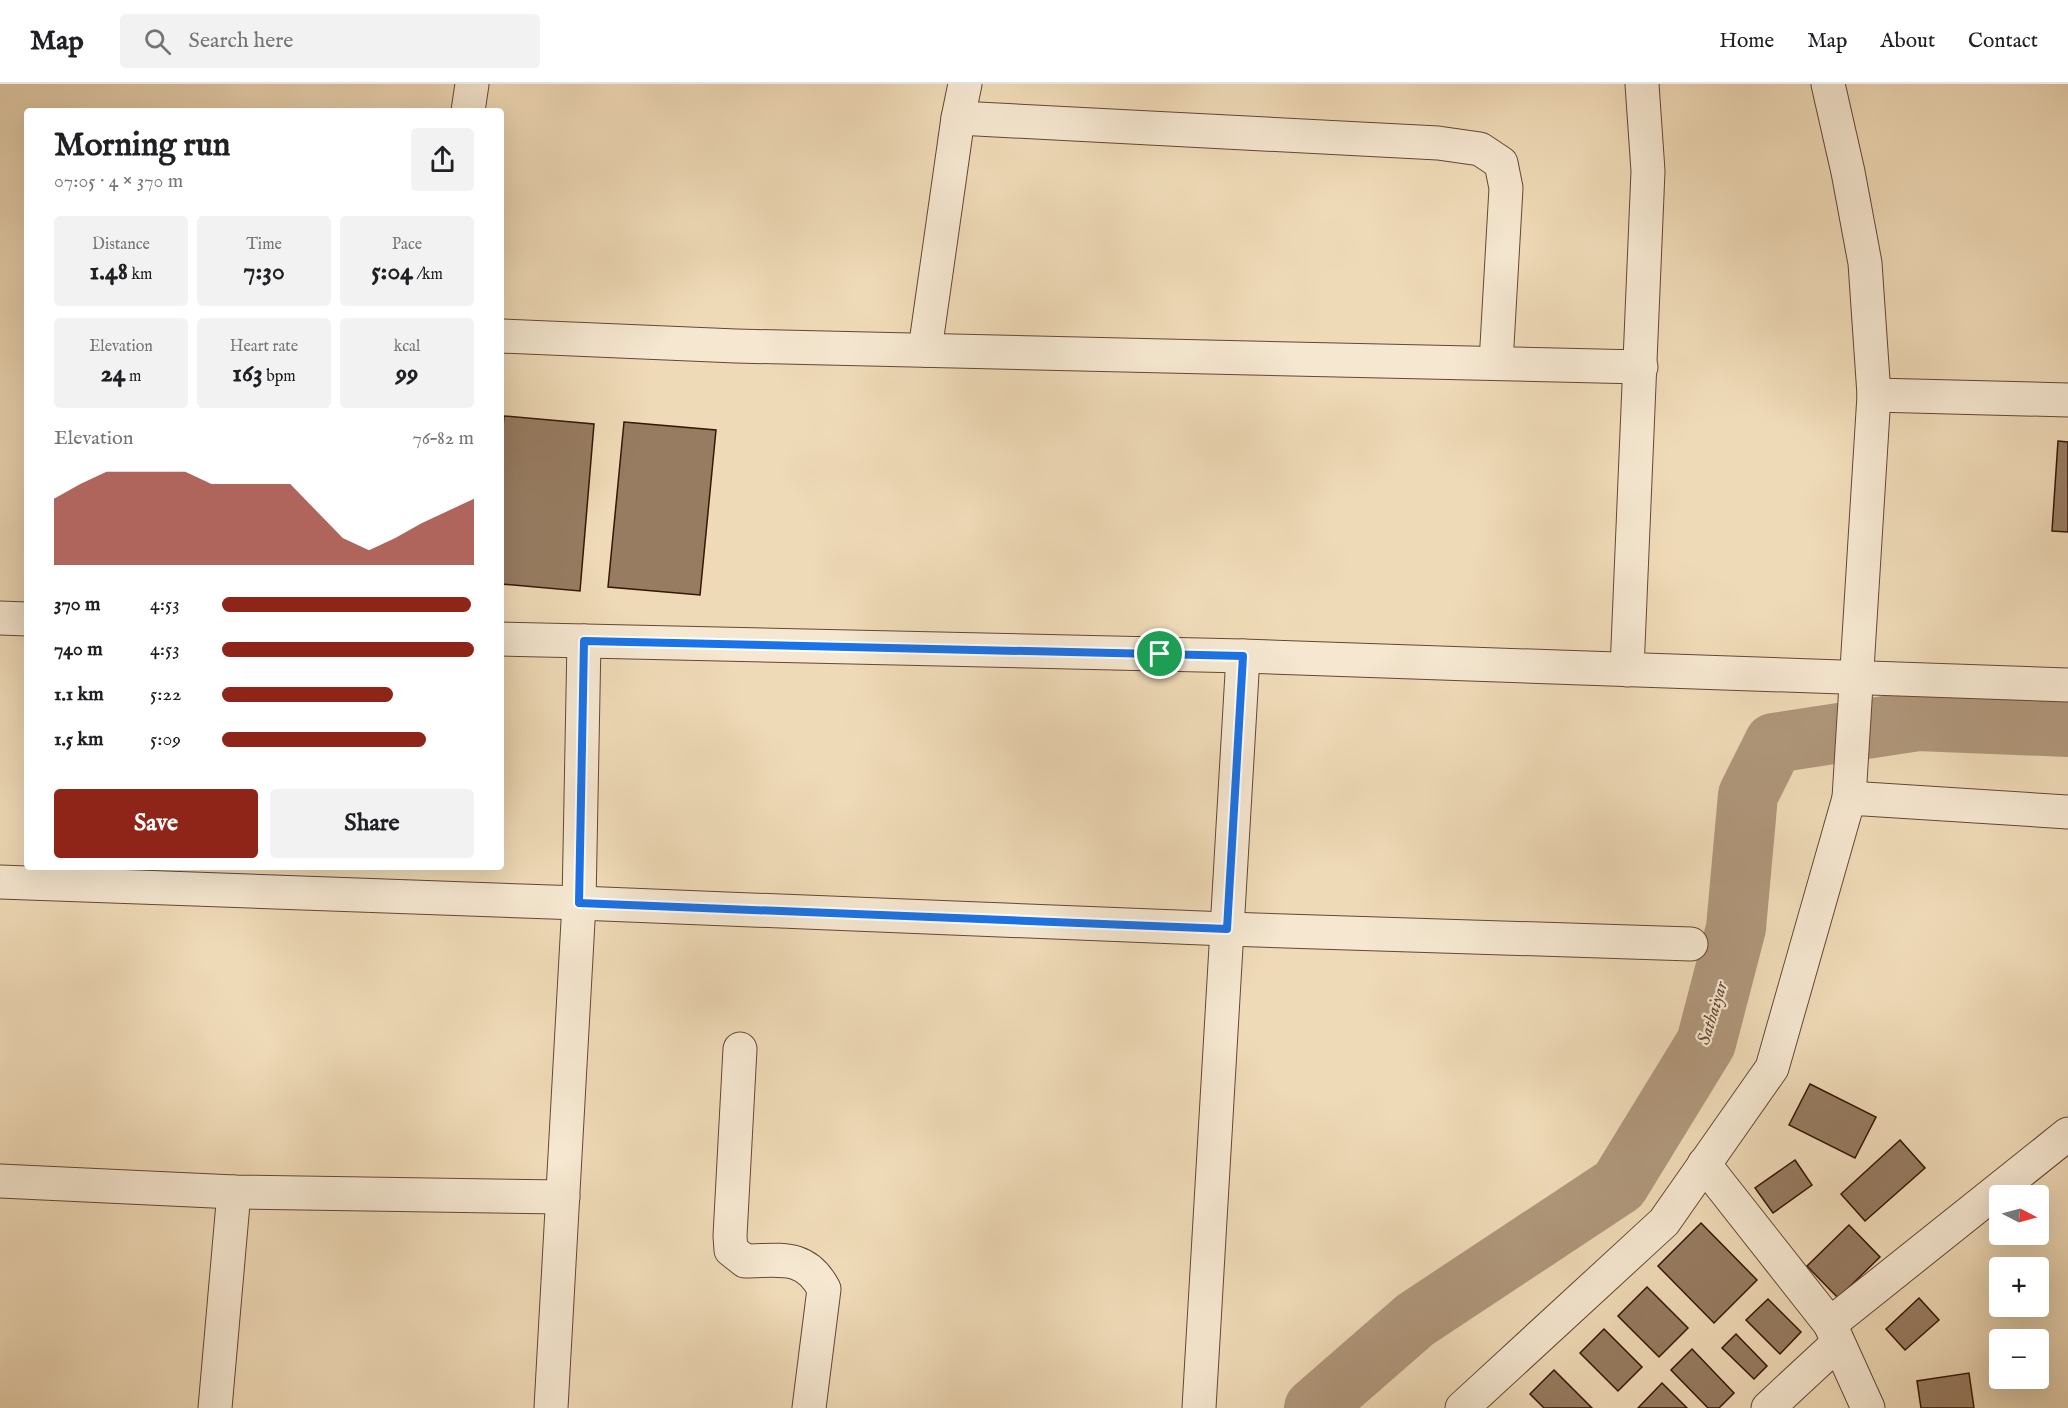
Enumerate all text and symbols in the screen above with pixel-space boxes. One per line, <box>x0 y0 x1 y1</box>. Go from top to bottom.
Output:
search box <box>120 14 540 68</box>
text: Map <box>30 24 84 59</box>
icon: search <box>141 25 174 58</box>
text: Search here <box>189 27 293 55</box>
text: Home <box>1719 28 1774 55</box>
text: Map <box>1807 28 1847 55</box>
text: About <box>1880 28 1935 55</box>
text: Contact <box>1968 28 2038 55</box>
text: Morning run <box>54 125 230 167</box>
button: share <box>411 128 474 191</box>
text: 07:05 · 4 × 370 m <box>54 169 183 194</box>
text: Distance <box>92 235 150 255</box>
text: Time <box>246 235 282 255</box>
text: Pace <box>392 235 422 255</box>
text: 1.48 <box>90 255 128 288</box>
text: 7:30 <box>243 255 285 288</box>
text: 5:04 <box>371 255 413 288</box>
text: km <box>128 265 152 285</box>
text: /km <box>413 265 443 285</box>
text: Elevation <box>89 337 153 357</box>
text: Heart rate <box>230 337 298 357</box>
text: kcal <box>394 337 420 357</box>
text: 24 <box>101 357 126 390</box>
text: 163 <box>232 357 263 390</box>
text: 99 <box>396 357 418 390</box>
text: m <box>126 367 141 387</box>
text: bpm <box>263 367 296 387</box>
text: Elevation <box>54 426 133 451</box>
text: 76–82 m <box>412 426 474 451</box>
text: 370 m <box>54 592 100 617</box>
text: 4:53 <box>150 592 180 617</box>
pin <box>1134 628 1185 679</box>
text: 740 m <box>54 637 103 662</box>
text: 4:53 <box>150 637 180 662</box>
icon: arrive <box>1143 637 1176 670</box>
text: 1.1 km <box>54 682 104 707</box>
text: 5:22 <box>150 682 181 707</box>
text: 1.5 km <box>54 727 104 752</box>
text: 5:09 <box>150 727 181 752</box>
button: Save <box>54 789 258 858</box>
button: Share <box>270 789 474 858</box>
water label: Sathaiyar <box>1693 978 1734 1048</box>
north arrow <box>1989 1185 2049 1245</box>
map controls <box>1989 1185 2049 1389</box>
button: + <box>1989 1257 2049 1317</box>
button: − <box>1989 1329 2049 1389</box>

